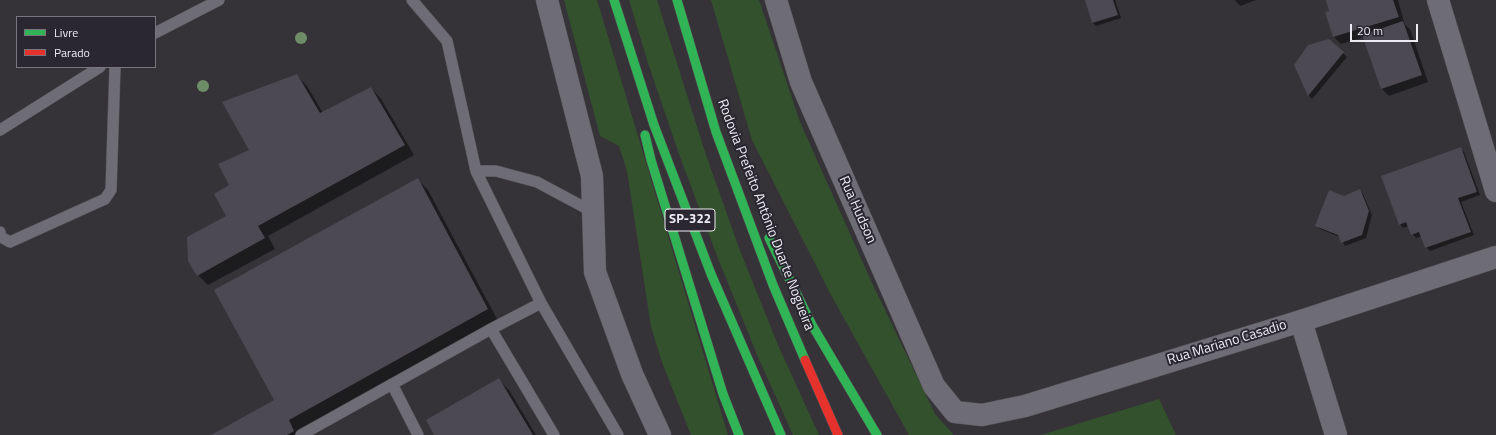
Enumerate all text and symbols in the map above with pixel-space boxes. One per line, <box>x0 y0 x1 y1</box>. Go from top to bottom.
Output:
legend <box>16 16 156 68</box>
scale bar <box>1352 16 1420 42</box>
text: 20 m <box>1357 21 1383 40</box>
text: Livre <box>54 23 78 42</box>
text: Parado <box>54 43 90 62</box>
street label: Rodovia Prefeito Antônio Duarte Nogueira <box>713 97 817 333</box>
street label: Rua Hudson <box>835 174 879 246</box>
road number: SP-322 <box>665 209 715 231</box>
street label: Rua Mariano Casadio <box>1165 317 1289 369</box>

